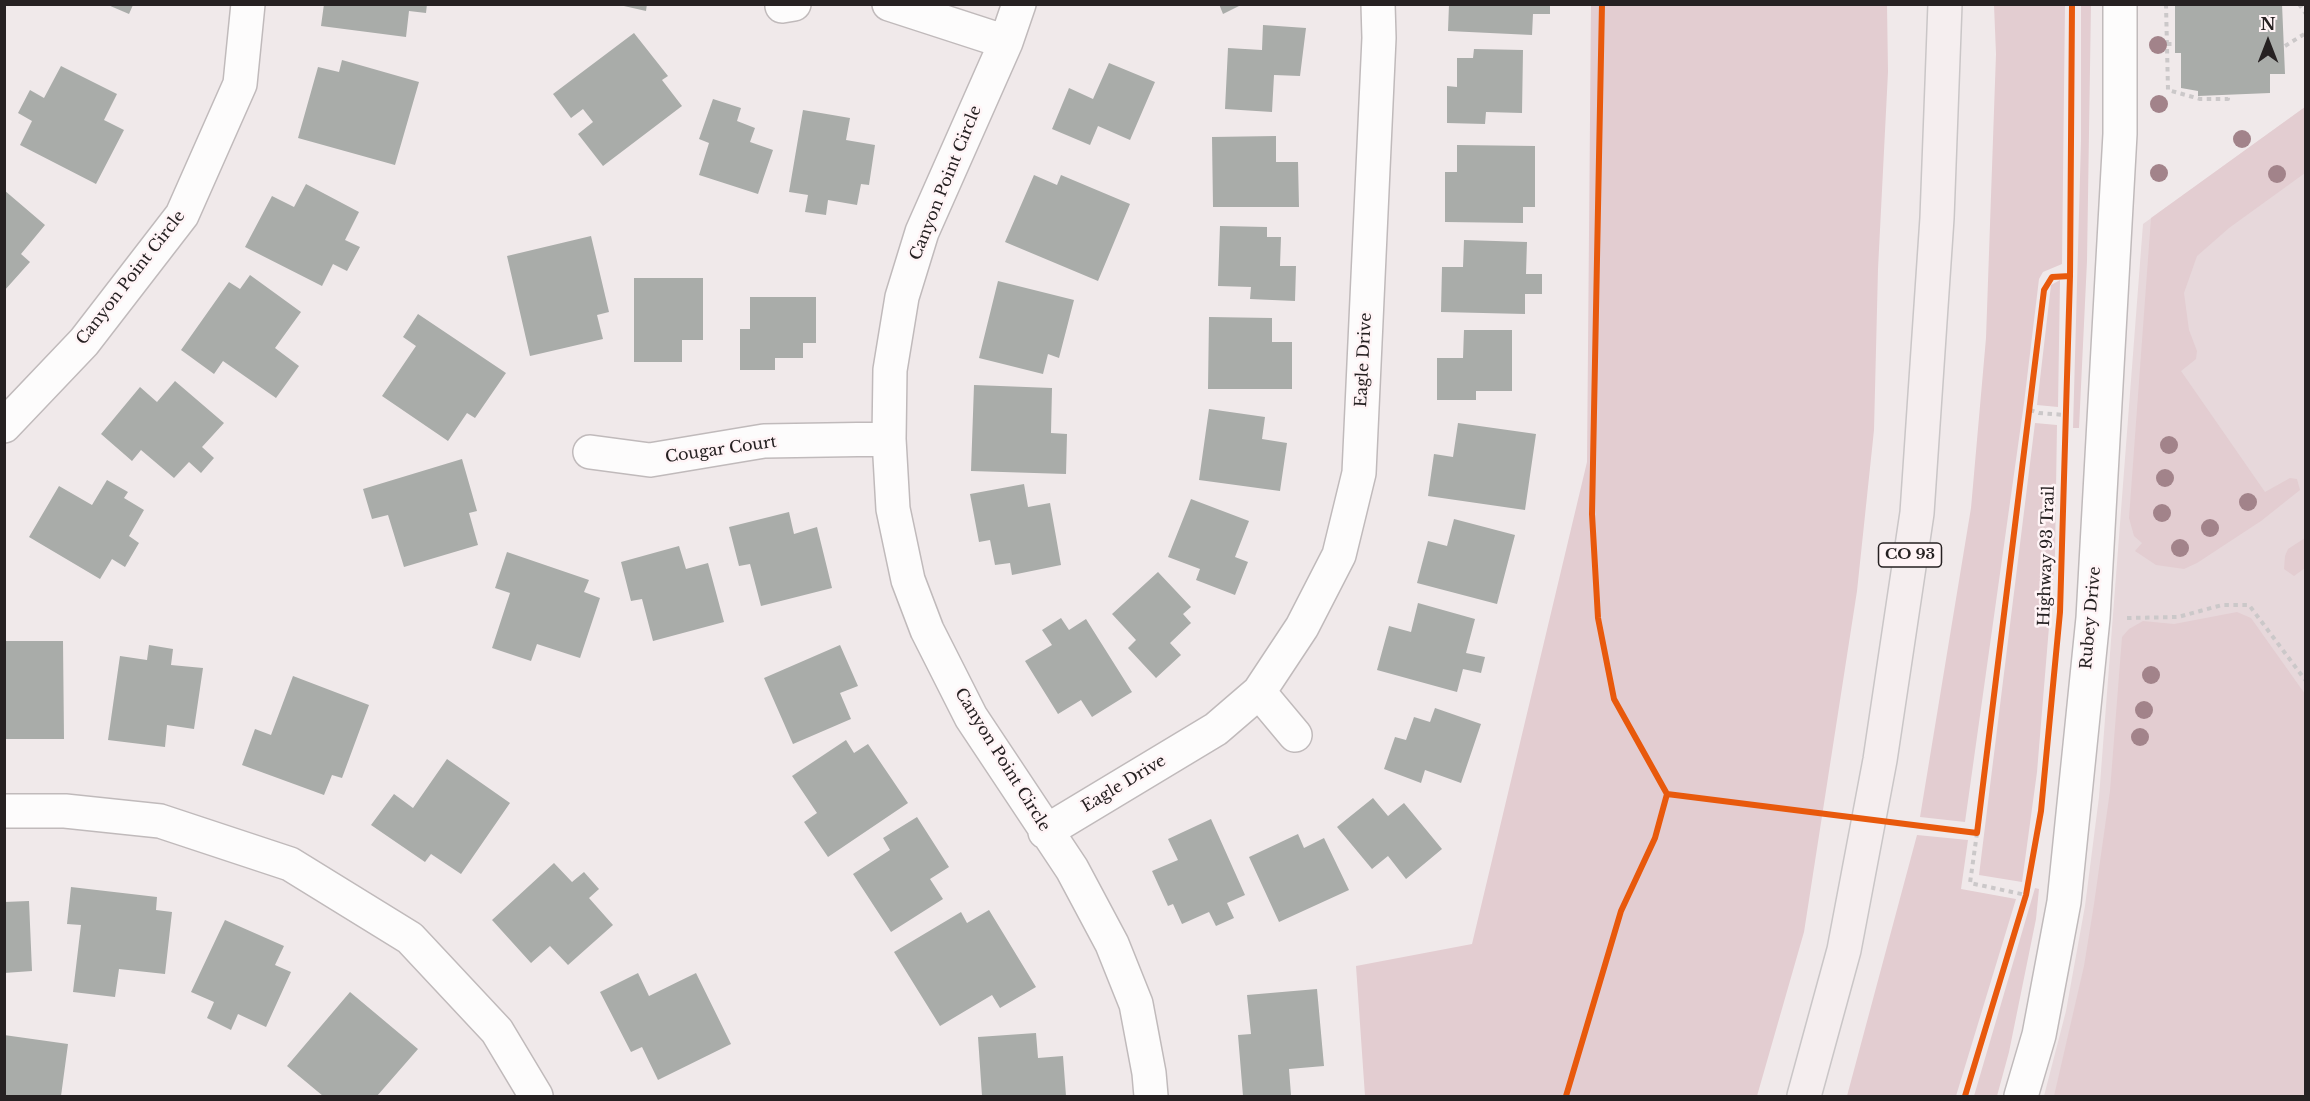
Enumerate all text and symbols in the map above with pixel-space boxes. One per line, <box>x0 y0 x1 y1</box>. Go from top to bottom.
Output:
north arrow <box>2238 12 2298 72</box>
text: N <box>2260 14 2276 34</box>
street label: Canyon Point Circle <box>906 103 986 263</box>
street label: Canyon Point Circle <box>73 207 189 349</box>
street label: Eagle Drive <box>1352 312 1376 408</box>
street label: Cougar Court <box>664 433 778 467</box>
street label: Highway 93 Trail <box>2035 485 2059 627</box>
road number: CO 93 <box>1878 543 1942 567</box>
street label: Rubey Drive <box>2077 566 2105 670</box>
street label: Canyon Point Circle <box>950 685 1054 835</box>
street label: Eagle Drive <box>1078 751 1170 817</box>

